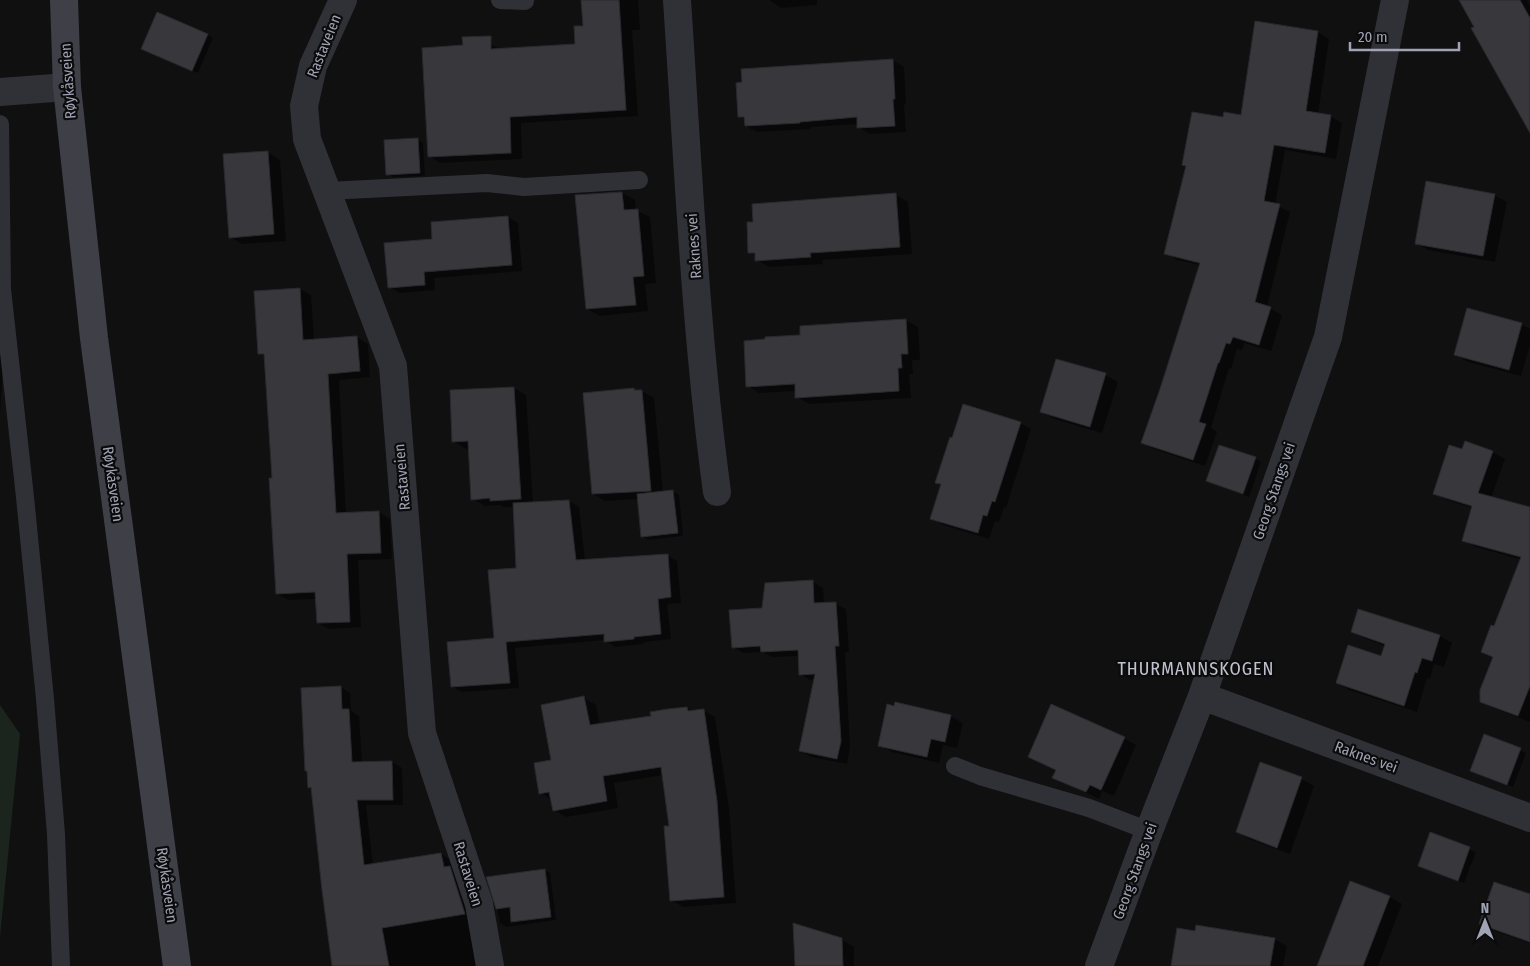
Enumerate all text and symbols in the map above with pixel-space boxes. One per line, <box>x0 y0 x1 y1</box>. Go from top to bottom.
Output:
street label: Rastaveien <box>303 12 345 80</box>
scale bar <box>1350 20 1459 52</box>
text: 20 m <box>1358 28 1388 46</box>
street label: Røykåsveien <box>56 43 80 119</box>
street label: Raknes vei <box>683 213 705 279</box>
street label: Georg Stangs vei <box>1249 440 1299 542</box>
street label: Rastaveien <box>390 443 414 511</box>
street label: Røykåsveien <box>99 445 127 523</box>
district label: THURMANNSKOGEN <box>1118 658 1274 680</box>
street label: Raknes vei <box>1332 737 1400 777</box>
street label: Georg Stangs vei <box>1109 820 1161 922</box>
street label: Rastaveien <box>450 839 486 909</box>
street label: Røykåsveien <box>153 846 181 924</box>
north arrow <box>1460 896 1510 946</box>
text: N <box>1481 900 1489 917</box>

